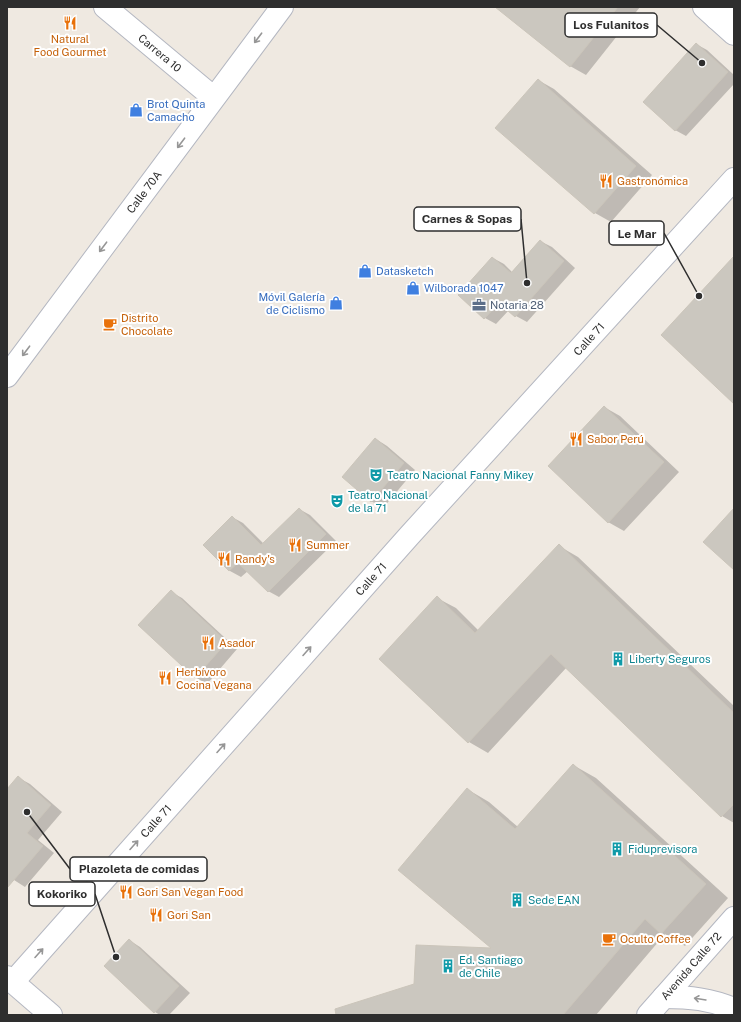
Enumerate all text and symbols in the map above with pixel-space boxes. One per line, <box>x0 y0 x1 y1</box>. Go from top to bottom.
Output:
callout: Los Fulanitos <box>565 13 657 37</box>
restaurant icon: Natural Food Gourmet <box>62 15 78 31</box>
text: Los Fulanitos <box>573 18 649 32</box>
street label: Carrera 10 <box>136 32 184 75</box>
place label: Natural Food Gourmet <box>34 33 106 58</box>
one-way arrow <box>254 33 262 44</box>
place label: Brot Quinta Camacho <box>147 98 205 123</box>
shop icon: Brot Quinta Camacho <box>128 102 144 118</box>
one-way arrow <box>177 137 185 148</box>
street label: Calle 70A <box>124 168 164 215</box>
restaurant icon: Gastronómica <box>598 173 614 189</box>
place label: Gastronómica <box>617 175 688 187</box>
callout: Carnes & Sopas <box>414 207 521 231</box>
text: Carnes & Sopas <box>422 212 512 226</box>
callout: Le Mar <box>609 221 664 245</box>
text: Le Mar <box>617 227 657 241</box>
one-way arrow <box>99 241 107 252</box>
shop icon: Datasketch <box>357 263 373 279</box>
place label: Datasketch <box>376 265 434 277</box>
shop icon: Wilborada 1047 <box>405 280 421 296</box>
place label: Wilborada 1047 <box>424 282 504 294</box>
place label: Móvil Galería de Ciclismo <box>258 291 325 316</box>
shop icon: Móvil Galería de Ciclismo <box>328 295 344 311</box>
office icon: Notaria 28 <box>471 297 487 313</box>
place label: Notaria 28 <box>490 299 544 311</box>
place label: Distrito Chocolate <box>121 312 173 337</box>
cafe icon: Distrito Chocolate <box>102 316 118 332</box>
street label: Calle 71 <box>571 320 607 358</box>
one-way arrow <box>21 346 30 357</box>
restaurant icon: Sabor Perú <box>568 431 584 447</box>
place label: Sabor Perú <box>587 433 644 445</box>
theatre icon: Teatro Nacional Fanny Mikey <box>368 467 384 483</box>
place label: Teatro Nacional Fanny Mikey <box>387 469 534 481</box>
place label: Teatro Nacional de la 71 <box>348 489 428 514</box>
theatre icon: Teatro Nacional de la 71 <box>329 493 345 509</box>
restaurant icon: Summer <box>287 537 303 553</box>
place label: Summer <box>306 539 349 551</box>
restaurant icon: Randy's <box>216 551 232 567</box>
place label: Randy's <box>235 553 275 565</box>
street label: Calle 71 <box>353 560 389 598</box>
restaurant icon: Asador <box>200 635 216 651</box>
place label: Asador <box>219 637 255 649</box>
one-way arrow <box>302 646 312 656</box>
building icon: Liberty Seguros <box>610 651 626 667</box>
place label: Liberty Seguros <box>629 653 711 665</box>
place label: Herbívoro Cocina Vegana <box>176 666 252 691</box>
restaurant icon: Herbívoro Cocina Vegana <box>157 670 173 686</box>
one-way arrow <box>216 743 225 753</box>
street label: Calle 71 <box>138 802 174 840</box>
one-way arrow <box>130 840 139 851</box>
building icon: Fiduprevisora <box>609 841 625 857</box>
place label: Fiduprevisora <box>628 843 697 855</box>
callout: Plazoleta de comidas <box>70 857 207 881</box>
text: Plazoleta de comidas <box>79 862 199 876</box>
callout: Kokoriko <box>29 882 95 906</box>
restaurant icon: Gori San Vegan Food <box>118 884 134 900</box>
place label: Gori San Vegan Food <box>137 886 243 898</box>
text: Kokoriko <box>37 887 87 901</box>
building icon: Sede EAN <box>509 892 525 908</box>
place label: Sede EAN <box>528 894 580 906</box>
restaurant icon: Gori San <box>148 907 164 923</box>
place label: Gori San <box>167 909 211 921</box>
street label: Avenida Calle 72 <box>659 930 724 1002</box>
cafe icon: Oculto Coffee <box>601 931 617 947</box>
place label: Oculto Coffee <box>620 933 691 945</box>
one-way arrow <box>34 948 44 958</box>
place label: Ed. Santiago de Chile <box>459 954 523 979</box>
building icon: Ed. Santiago de Chile <box>440 958 456 974</box>
one-way arrow <box>694 995 707 1003</box>

